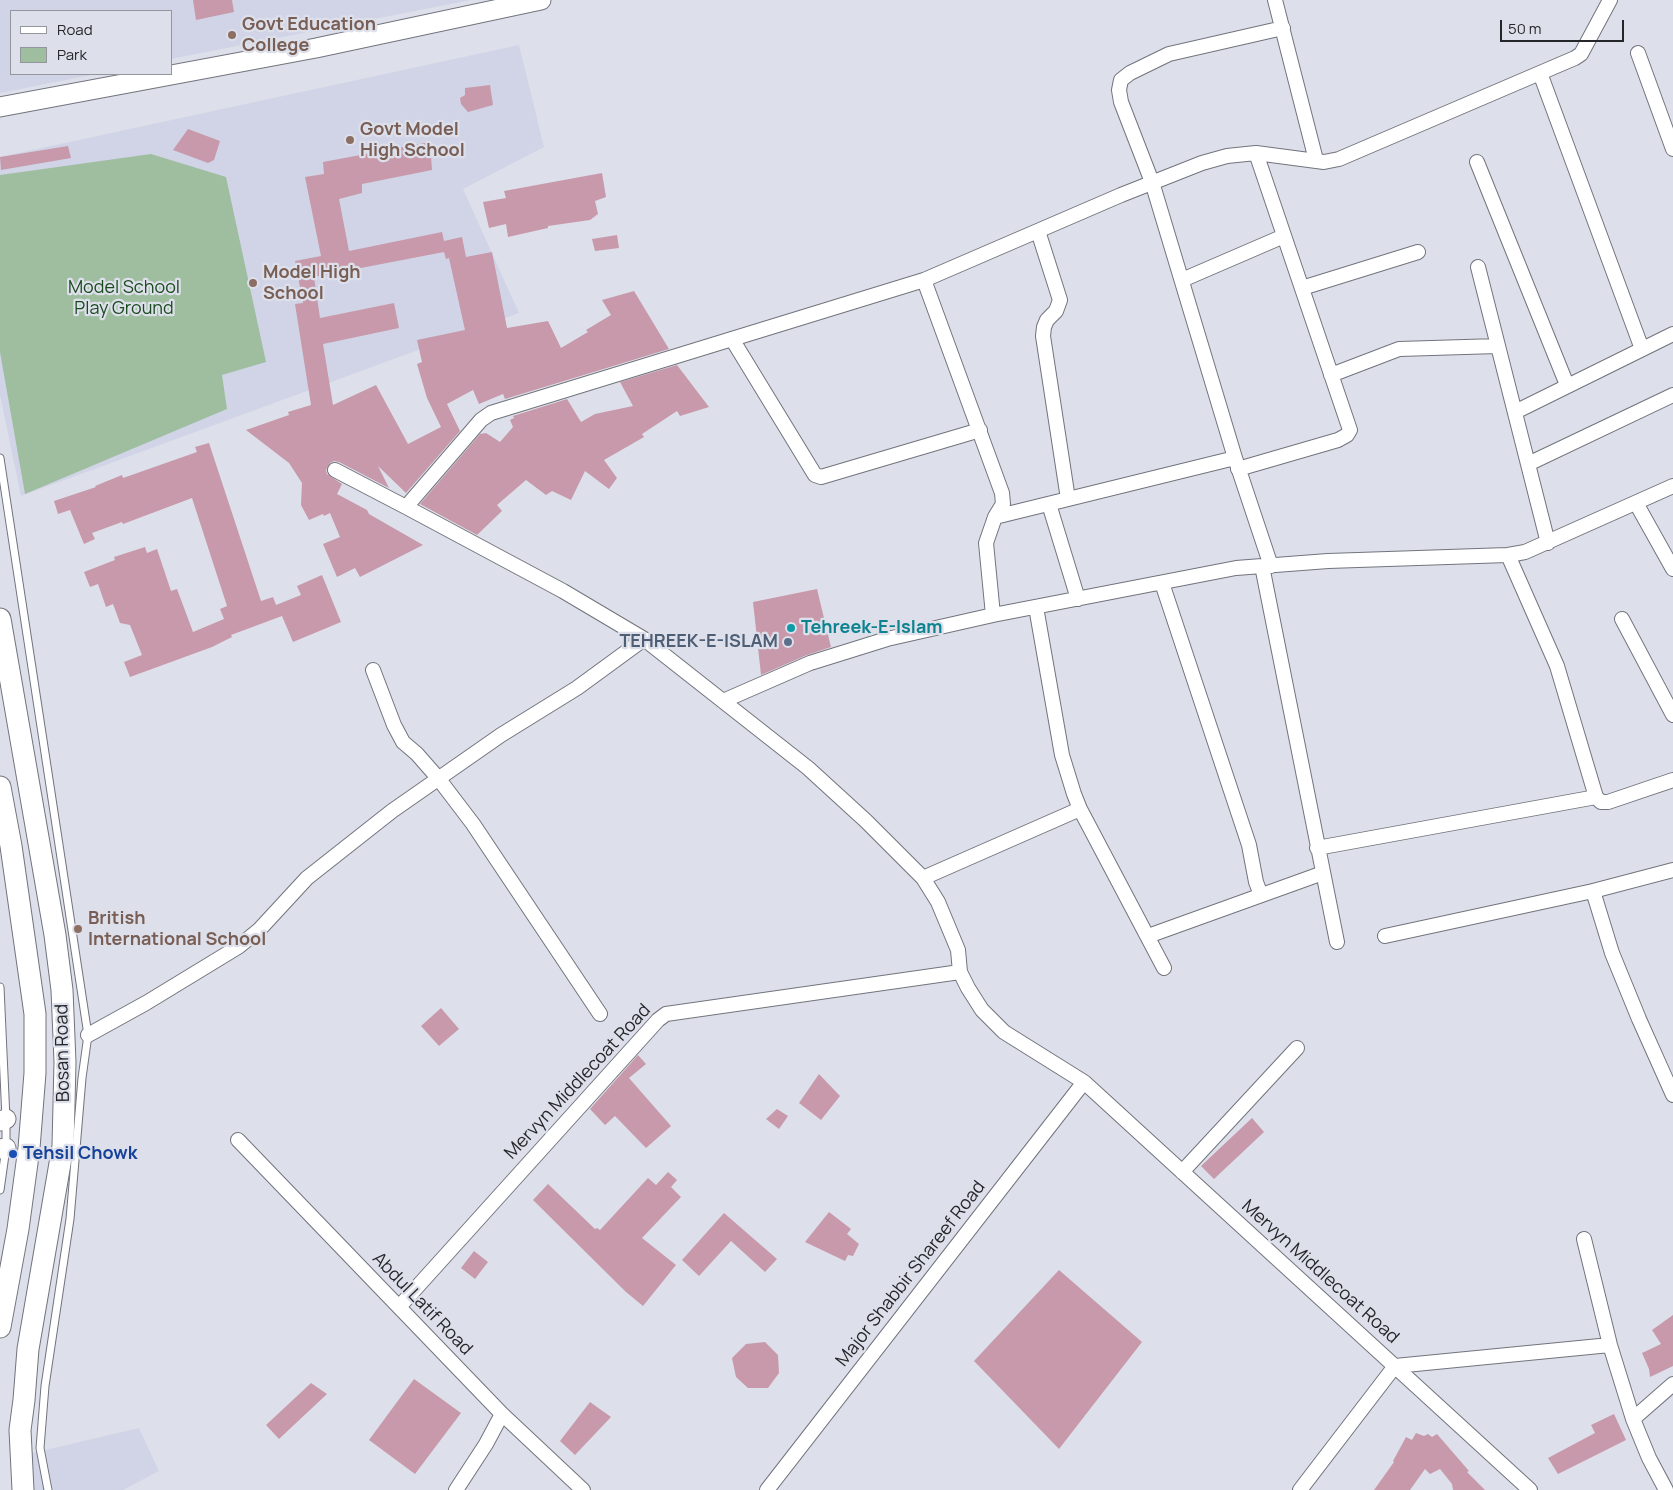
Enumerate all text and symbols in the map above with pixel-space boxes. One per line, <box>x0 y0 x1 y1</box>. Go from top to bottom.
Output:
legend <box>10 10 172 75</box>
scale bar <box>1503 10 1627 42</box>
place label: Govt Education College <box>242 14 376 56</box>
text: 50 m <box>1508 18 1542 39</box>
text: Road <box>57 19 93 40</box>
marker: Govt Education College <box>226 29 238 41</box>
text: Park <box>57 44 87 65</box>
place label: Govt Model High School <box>360 119 465 162</box>
marker: Govt Model High School <box>344 134 356 146</box>
place label: Model High School <box>263 262 360 304</box>
park label: Model School Play Ground <box>68 277 180 320</box>
marker: Model High School <box>247 277 259 289</box>
place label: Tehreek-E-Islam <box>801 617 942 639</box>
marker: Tehreek-E-Islam <box>785 622 797 634</box>
place label: TEHREEK-E-ISLAM <box>619 631 778 653</box>
marker: TEHREEK-E-ISLAM <box>782 636 794 648</box>
place label: British International School <box>88 908 266 951</box>
marker: British International School <box>72 923 84 935</box>
street label: Mervyn Middlecoat Road <box>500 1000 656 1164</box>
street label: Bosan Road <box>51 1004 75 1102</box>
place label: Tehsil Chowk <box>23 1143 137 1165</box>
marker: Tehsil Chowk <box>7 1148 19 1160</box>
street label: Major Shabbir Shareef Road <box>832 1177 990 1371</box>
street label: Mervyn Middlecoat Road <box>1237 1196 1403 1348</box>
street label: Abdul Latif Road <box>368 1248 476 1360</box>

